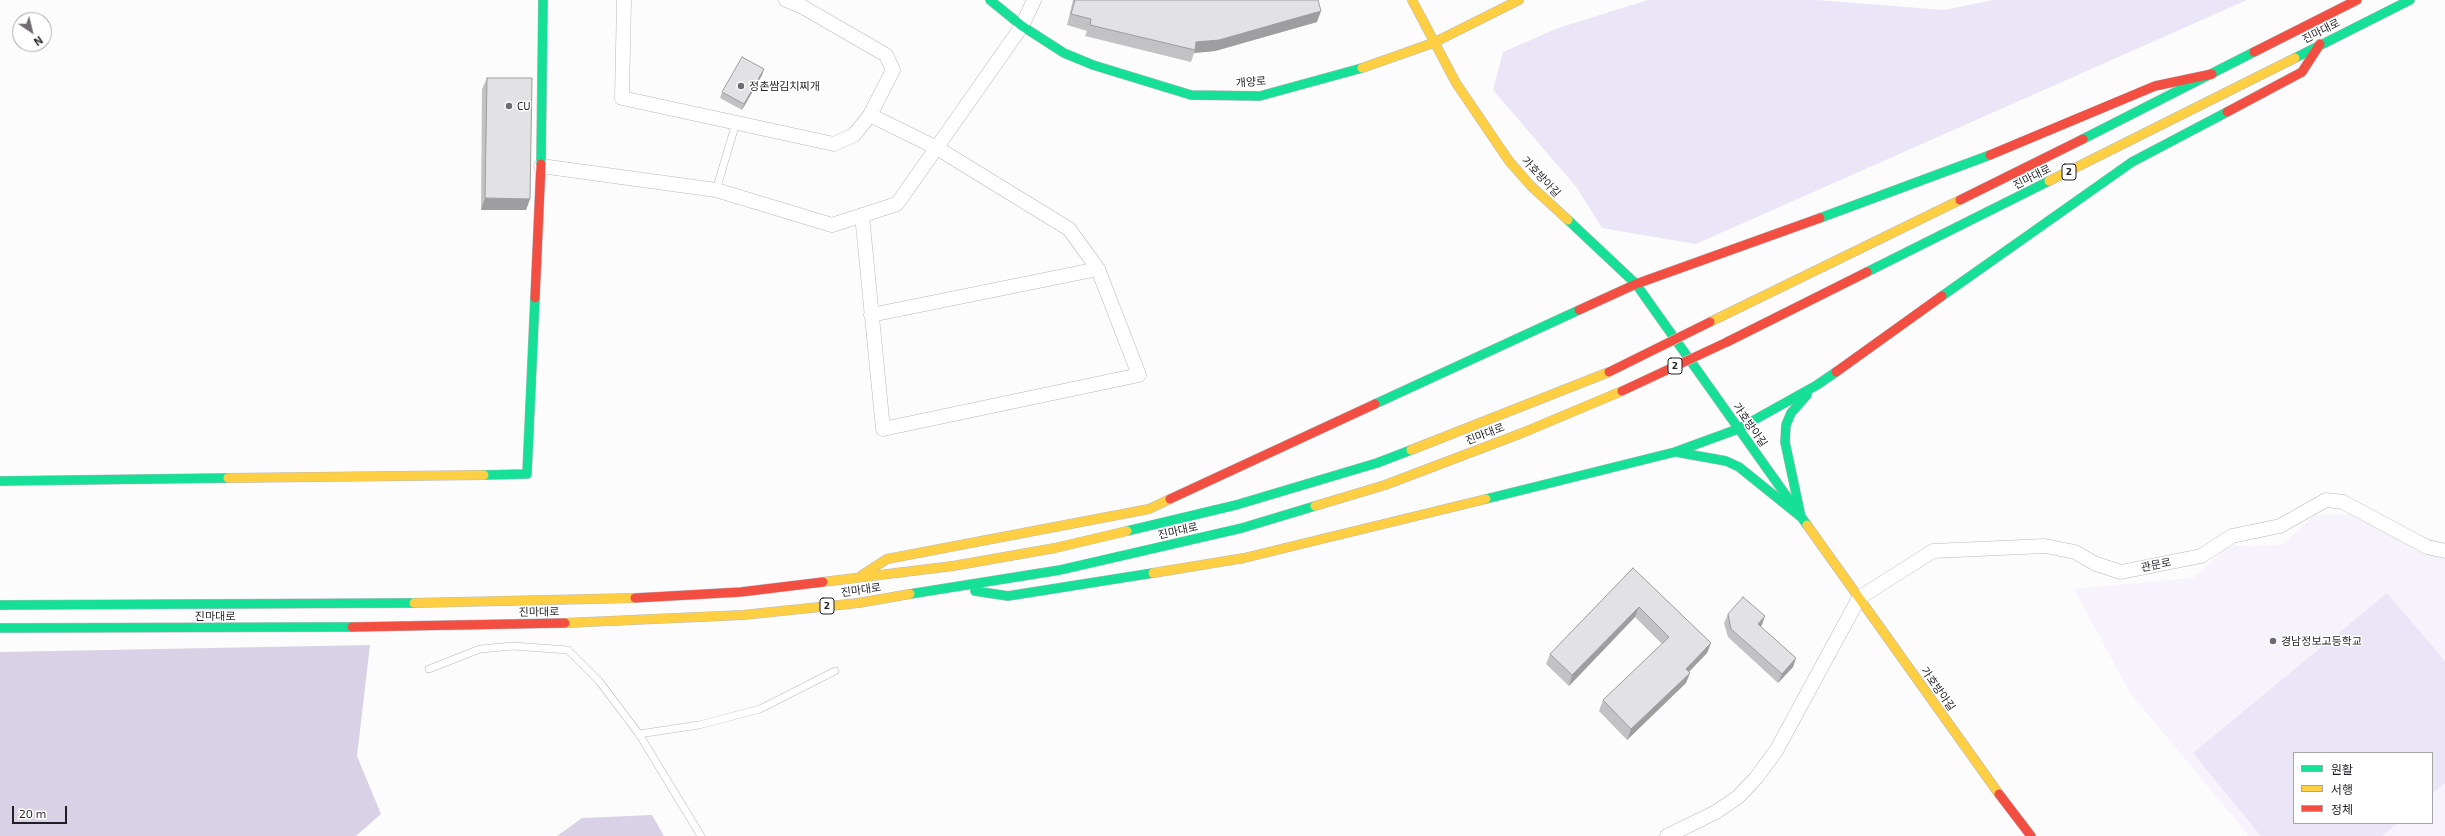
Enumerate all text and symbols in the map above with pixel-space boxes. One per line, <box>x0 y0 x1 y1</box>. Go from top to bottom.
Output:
north arrow <box>12 12 52 52</box>
street label: 진마대로 <box>2300 16 2342 46</box>
text: N <box>32 34 46 49</box>
street label: 개양로 <box>1235 74 1267 90</box>
place label: 정촌쌈김치찌개 <box>749 79 820 93</box>
marker: 정촌쌈김치찌개 <box>736 81 746 91</box>
place label: CU <box>517 99 531 113</box>
marker: CU <box>504 101 514 111</box>
street label: 가호방아길 <box>1519 154 1563 200</box>
street label: 진마대로 <box>2011 162 2053 192</box>
road number: 2 <box>2062 164 2076 180</box>
road number: 2 <box>1668 358 1682 374</box>
street label: 가호방아길 <box>1730 400 1770 450</box>
street label: 진마대로 <box>1464 421 1506 447</box>
street label: 진마대로 <box>1157 520 1199 542</box>
street label: 관문로 <box>2140 556 2172 574</box>
street label: 진마대로 <box>840 581 882 599</box>
road number: 2 <box>820 598 834 614</box>
street label: 진마대로 <box>519 605 559 619</box>
street label: 진마대로 <box>195 609 235 623</box>
place label: 경남정보고등학교 <box>2281 634 2362 648</box>
marker: 경남정보고등학교 <box>2268 636 2278 646</box>
street label: 가호방아길 <box>1918 664 1958 714</box>
legend <box>2293 752 2433 824</box>
text: 원활 <box>2331 762 2353 776</box>
text: 서행 <box>2331 782 2353 796</box>
scale bar <box>14 798 69 824</box>
text: 정체 <box>2331 802 2353 816</box>
text: 20 m <box>19 806 46 820</box>

